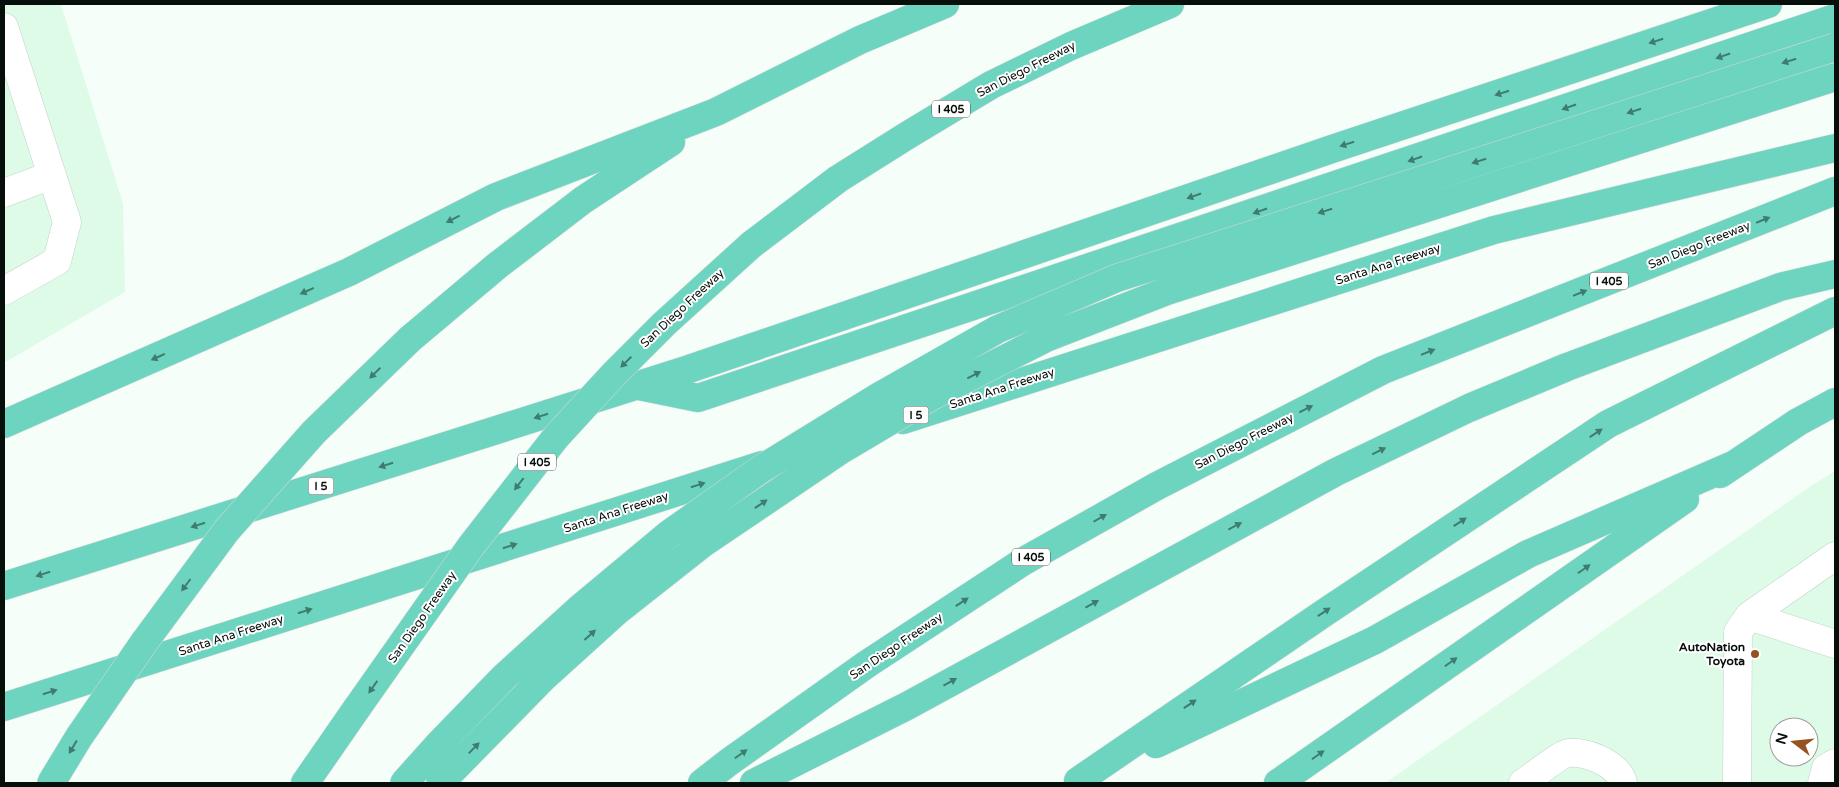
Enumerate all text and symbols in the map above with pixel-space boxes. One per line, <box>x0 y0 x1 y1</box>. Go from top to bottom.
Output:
street label: San Diego Freeway <box>974 38 1078 100</box>
one-way arrow <box>1648 38 1663 46</box>
one-way arrow <box>1715 53 1730 60</box>
one-way arrow <box>1781 58 1796 66</box>
one-way arrow <box>1494 89 1509 97</box>
road number: I 405 <box>932 100 970 118</box>
one-way arrow <box>1561 104 1576 112</box>
one-way arrow <box>1626 107 1641 115</box>
one-way arrow <box>1340 141 1355 148</box>
one-way arrow <box>1407 156 1422 163</box>
one-way arrow <box>1472 158 1487 165</box>
one-way arrow <box>1186 193 1201 201</box>
one-way arrow <box>1317 207 1332 215</box>
one-way arrow <box>1253 208 1268 215</box>
one-way arrow <box>445 215 460 223</box>
one-way arrow <box>1756 216 1771 224</box>
street label: San Diego Freeway <box>1646 218 1753 272</box>
street label: Santa Ana Freeway <box>1334 240 1443 288</box>
street label: San Diego Freeway <box>637 265 727 350</box>
road number: I 405 <box>1590 272 1628 290</box>
one-way arrow <box>300 287 314 295</box>
one-way arrow <box>1572 288 1587 296</box>
one-way arrow <box>1421 348 1436 356</box>
one-way arrow <box>151 353 165 361</box>
one-way arrow <box>620 355 632 367</box>
street label: Santa Ana Freeway <box>948 364 1057 412</box>
one-way arrow <box>369 367 381 379</box>
one-way arrow <box>967 371 981 379</box>
one-way arrow <box>1299 405 1313 413</box>
road number: I 5 <box>904 406 928 424</box>
street label: San Diego Freeway <box>1192 410 1296 472</box>
one-way arrow <box>533 412 548 420</box>
one-way arrow <box>1589 428 1602 438</box>
one-way arrow <box>1372 447 1386 455</box>
road number: I 405 <box>518 454 556 471</box>
one-way arrow <box>378 462 393 470</box>
one-way arrow <box>514 477 525 490</box>
road number: I 5 <box>308 478 334 494</box>
one-way arrow <box>691 481 706 489</box>
street label: Santa Ana Freeway <box>562 488 671 536</box>
one-way arrow <box>754 499 767 509</box>
one-way arrow <box>1093 514 1108 522</box>
one-way arrow <box>1453 518 1467 527</box>
one-way arrow <box>190 522 205 529</box>
one-way arrow <box>1228 522 1242 530</box>
one-way arrow <box>503 541 518 549</box>
road number: I 405 <box>1012 548 1050 566</box>
one-way arrow <box>1577 564 1591 574</box>
street label: San Diego Freeway <box>385 568 459 666</box>
one-way arrow <box>35 570 50 578</box>
one-way arrow <box>180 578 191 591</box>
one-way arrow <box>955 598 968 607</box>
one-way arrow <box>1085 600 1100 608</box>
one-way arrow <box>298 607 313 615</box>
one-way arrow <box>1318 607 1331 617</box>
street label: San Diego Freeway <box>847 610 945 682</box>
street label: Santa Ana Freeway <box>177 611 286 659</box>
one-way arrow <box>584 629 596 641</box>
place label: AutoNation Toyota <box>1679 640 1745 669</box>
marker: AutoNation Toyota <box>1749 648 1761 660</box>
one-way arrow <box>1444 657 1458 667</box>
one-way arrow <box>943 678 957 687</box>
one-way arrow <box>368 680 378 693</box>
one-way arrow <box>43 688 58 695</box>
one-way arrow <box>1184 699 1197 709</box>
north arrow <box>1769 717 1819 767</box>
text: N <box>1772 731 1792 746</box>
one-way arrow <box>68 741 78 754</box>
one-way arrow <box>468 743 480 755</box>
one-way arrow <box>734 749 748 759</box>
one-way arrow <box>1311 750 1325 760</box>

